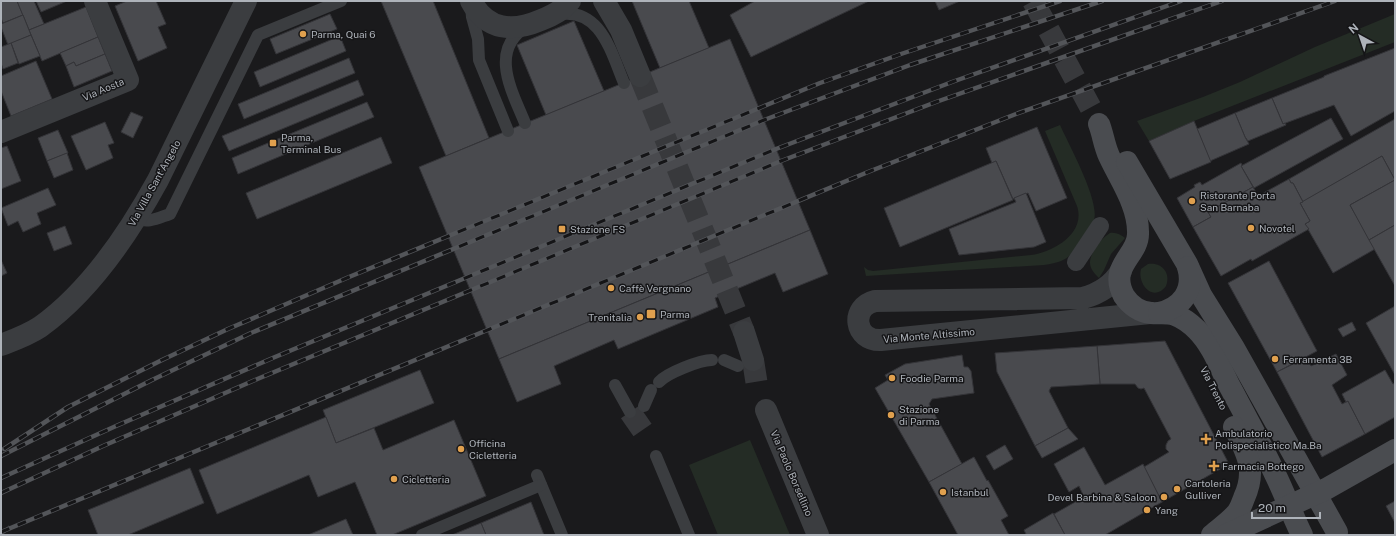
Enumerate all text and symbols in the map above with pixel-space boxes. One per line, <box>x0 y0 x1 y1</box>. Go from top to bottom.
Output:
north arrow <box>1340 16 1380 56</box>
text: N <box>1346 21 1361 36</box>
place label: Parma, Quai 6 <box>311 28 376 40</box>
marker: Parma, Quai 6 <box>298 29 308 39</box>
street label: Via Aosta <box>80 75 126 103</box>
place label: Parma, Terminal Bus <box>281 131 341 155</box>
street label: Via Villa Sant'Angelo <box>125 137 183 228</box>
marker: Parma, Terminal Bus <box>268 138 278 148</box>
place label: Ristorante Porta San Barnaba <box>1200 189 1275 213</box>
marker: Ristorante Porta San Barnaba <box>1187 196 1197 206</box>
place label: Novotel <box>1259 222 1295 234</box>
place label: Stazione FS <box>570 223 625 235</box>
marker: Novotel <box>1246 223 1256 233</box>
marker: Stazione FS <box>557 224 567 234</box>
place label: Caffè Vergnano <box>619 282 692 294</box>
marker: Caffè Vergnano <box>606 283 616 293</box>
marker: Parma <box>645 308 657 320</box>
place label: Parma <box>660 308 690 320</box>
place label: Trenitalia <box>588 311 632 323</box>
marker: Trenitalia <box>635 312 645 322</box>
street label: Via Monte Altissimo <box>883 325 976 345</box>
place label: Ferramenta 3B <box>1283 353 1353 365</box>
marker: Ferramenta 3B <box>1270 354 1280 364</box>
street label: Via Trento <box>1198 364 1230 412</box>
place label: Foodie Parma <box>900 372 964 384</box>
marker: Foodie Parma <box>887 373 897 383</box>
place label: Stazione di Parma <box>899 403 940 427</box>
marker: Stazione di Parma <box>886 410 896 420</box>
place label: Ambulatorio Polispecialistico Ma.Ba <box>1215 427 1322 451</box>
street label: Via Paolo Borsellino <box>768 428 816 518</box>
marker: Ambulatorio Polispecialistico Ma.Ba <box>1200 433 1212 445</box>
place label: Officina Cicletteria <box>469 437 517 461</box>
marker: Officina Cicletteria <box>456 444 466 454</box>
place label: Farmacia Bottego <box>1222 460 1304 472</box>
marker: Farmacia Bottego <box>1209 461 1219 471</box>
place label: Cicletteria <box>402 473 450 485</box>
marker: Cicletteria <box>389 474 399 484</box>
place label: Cartoleria Gulliver <box>1185 477 1231 501</box>
marker: Cartoleria Gulliver <box>1172 484 1182 494</box>
place label: Istanbul <box>951 486 989 498</box>
marker: Istanbul <box>938 487 948 497</box>
place label: Devel Barbina & Saloon <box>1047 491 1156 503</box>
marker: Devel Barbina & Saloon <box>1159 492 1169 502</box>
scale bar <box>1252 494 1320 520</box>
text: 20 m <box>1258 501 1286 515</box>
place label: Yang <box>1155 504 1178 516</box>
marker: Yang <box>1142 505 1152 515</box>

